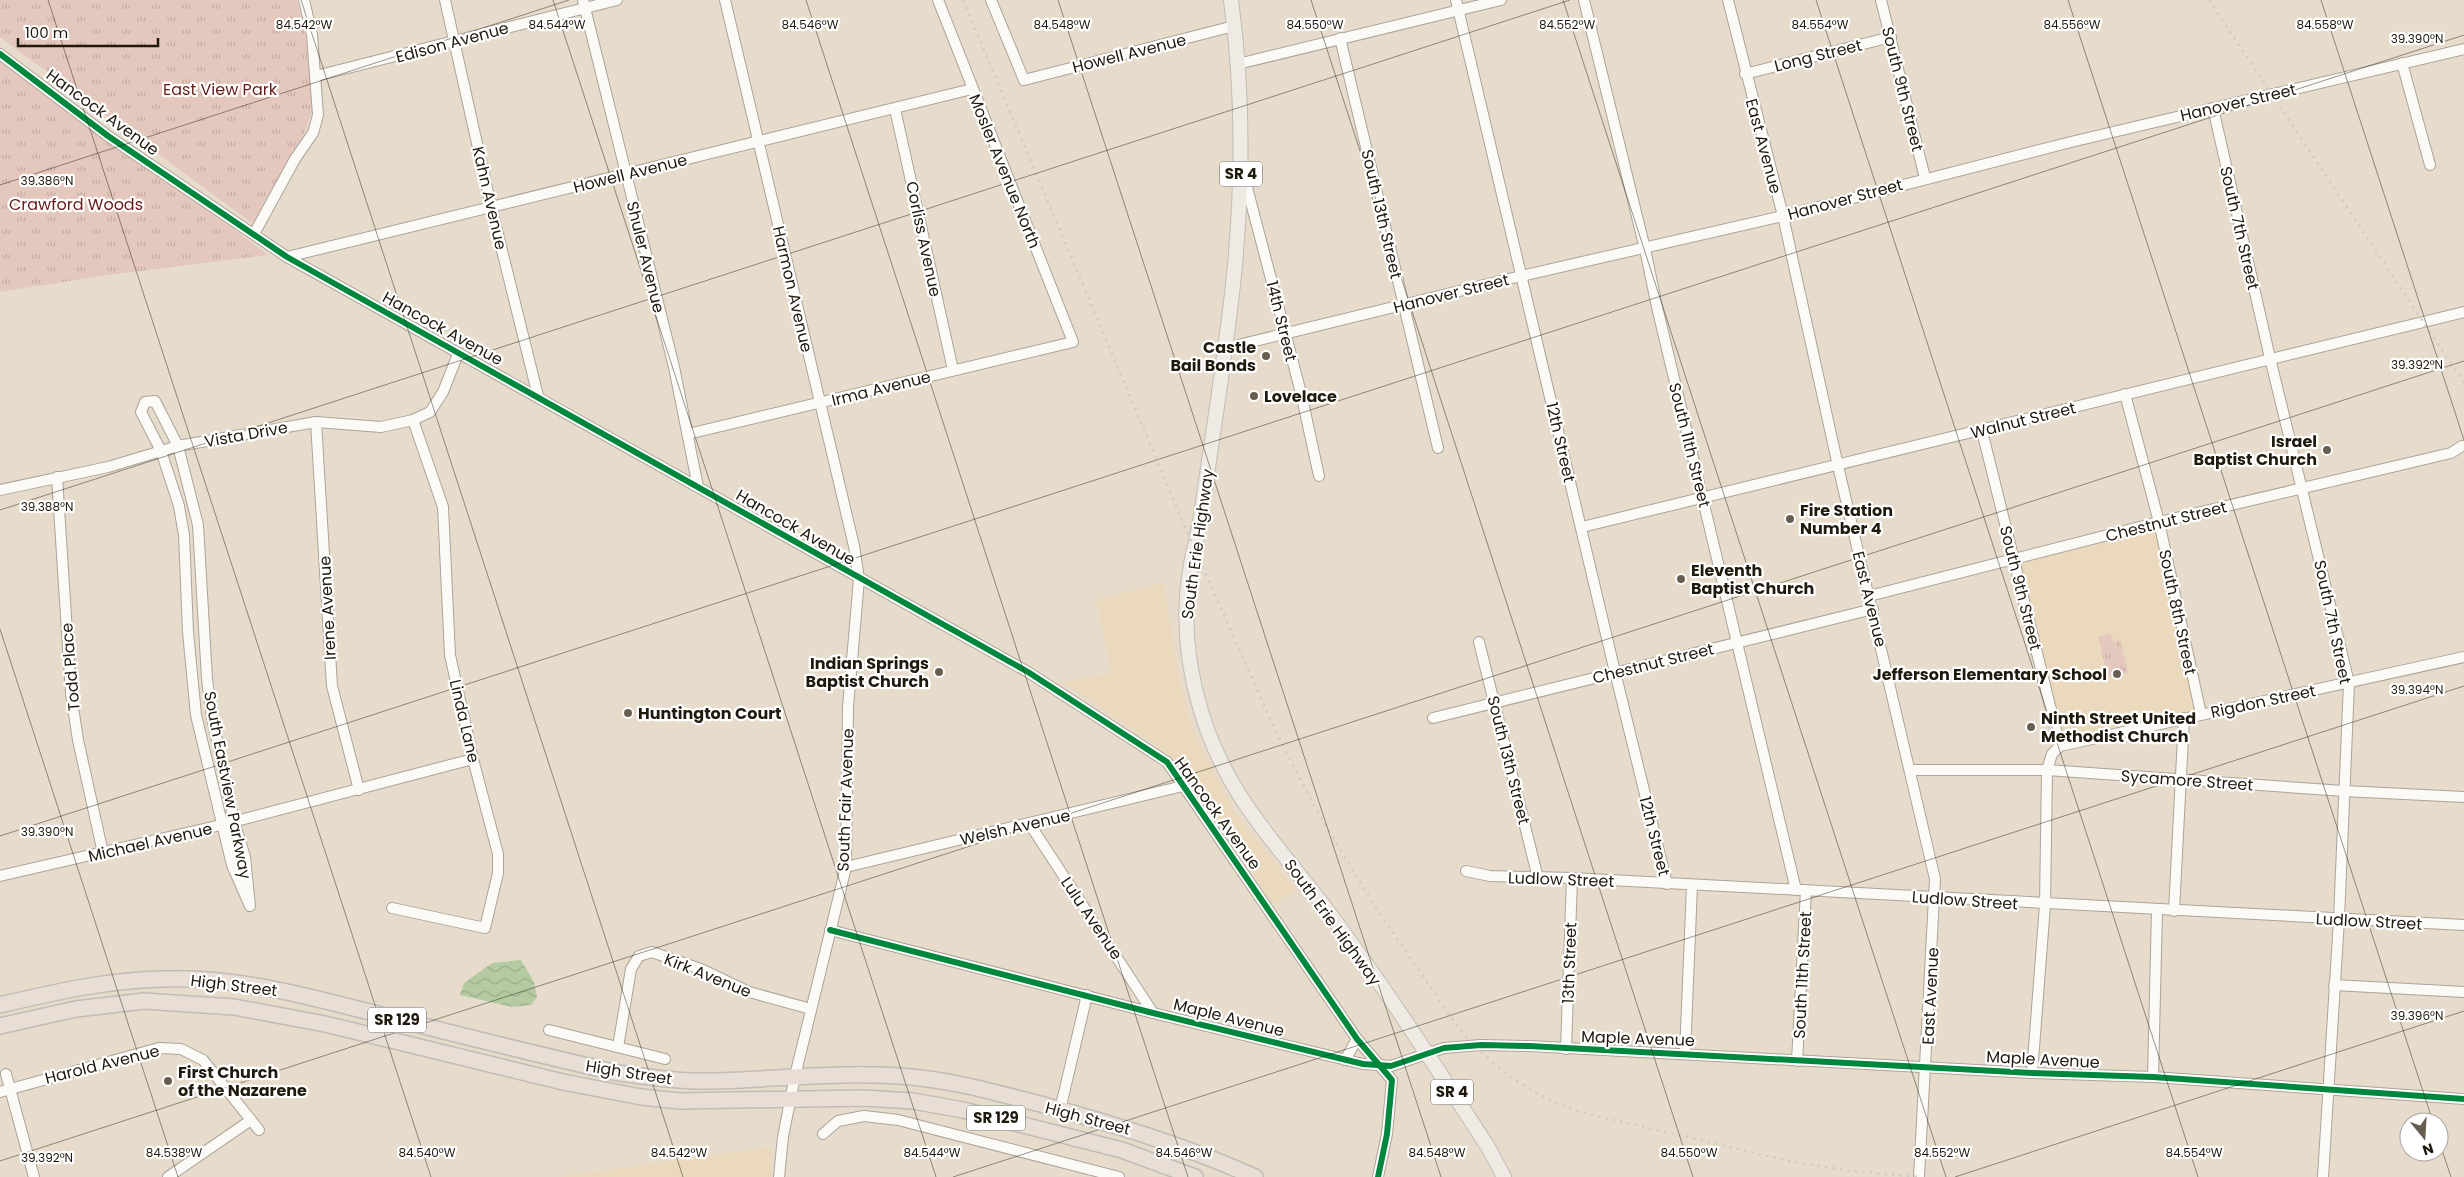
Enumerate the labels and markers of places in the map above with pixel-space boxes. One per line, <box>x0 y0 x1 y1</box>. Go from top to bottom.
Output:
place label: Castle Bail Bonds <box>1170 336 1256 377</box>
marker: Castle Bail Bonds <box>1260 350 1272 362</box>
place label: Lovelace <box>1264 385 1337 408</box>
marker: Lovelace <box>1248 390 1260 402</box>
place label: Israel Baptist Church <box>2194 430 2317 471</box>
marker: Israel Baptist Church <box>2321 444 2333 456</box>
place label: Fire Station Number 4 <box>1800 499 1893 540</box>
marker: Fire Station Number 4 <box>1784 513 1796 525</box>
place label: Eleventh Baptist Church <box>1691 559 1814 600</box>
marker: Eleventh Baptist Church <box>1675 573 1687 585</box>
place label: Indian Springs Baptist Church <box>806 652 929 693</box>
place label: Jefferson Elementary School <box>1872 663 2107 686</box>
marker: Indian Springs Baptist Church <box>933 666 945 678</box>
marker: Jefferson Elementary School <box>2111 668 2123 680</box>
place label: Huntington Court <box>638 702 782 725</box>
marker: Huntington Court <box>622 707 634 719</box>
place label: Ninth Street United Methodist Church <box>2041 707 2196 748</box>
marker: Ninth Street United Methodist Church <box>2025 721 2037 733</box>
place label: First Church of the Nazarene <box>178 1061 307 1102</box>
marker: First Church of the Nazarene <box>162 1075 174 1087</box>

